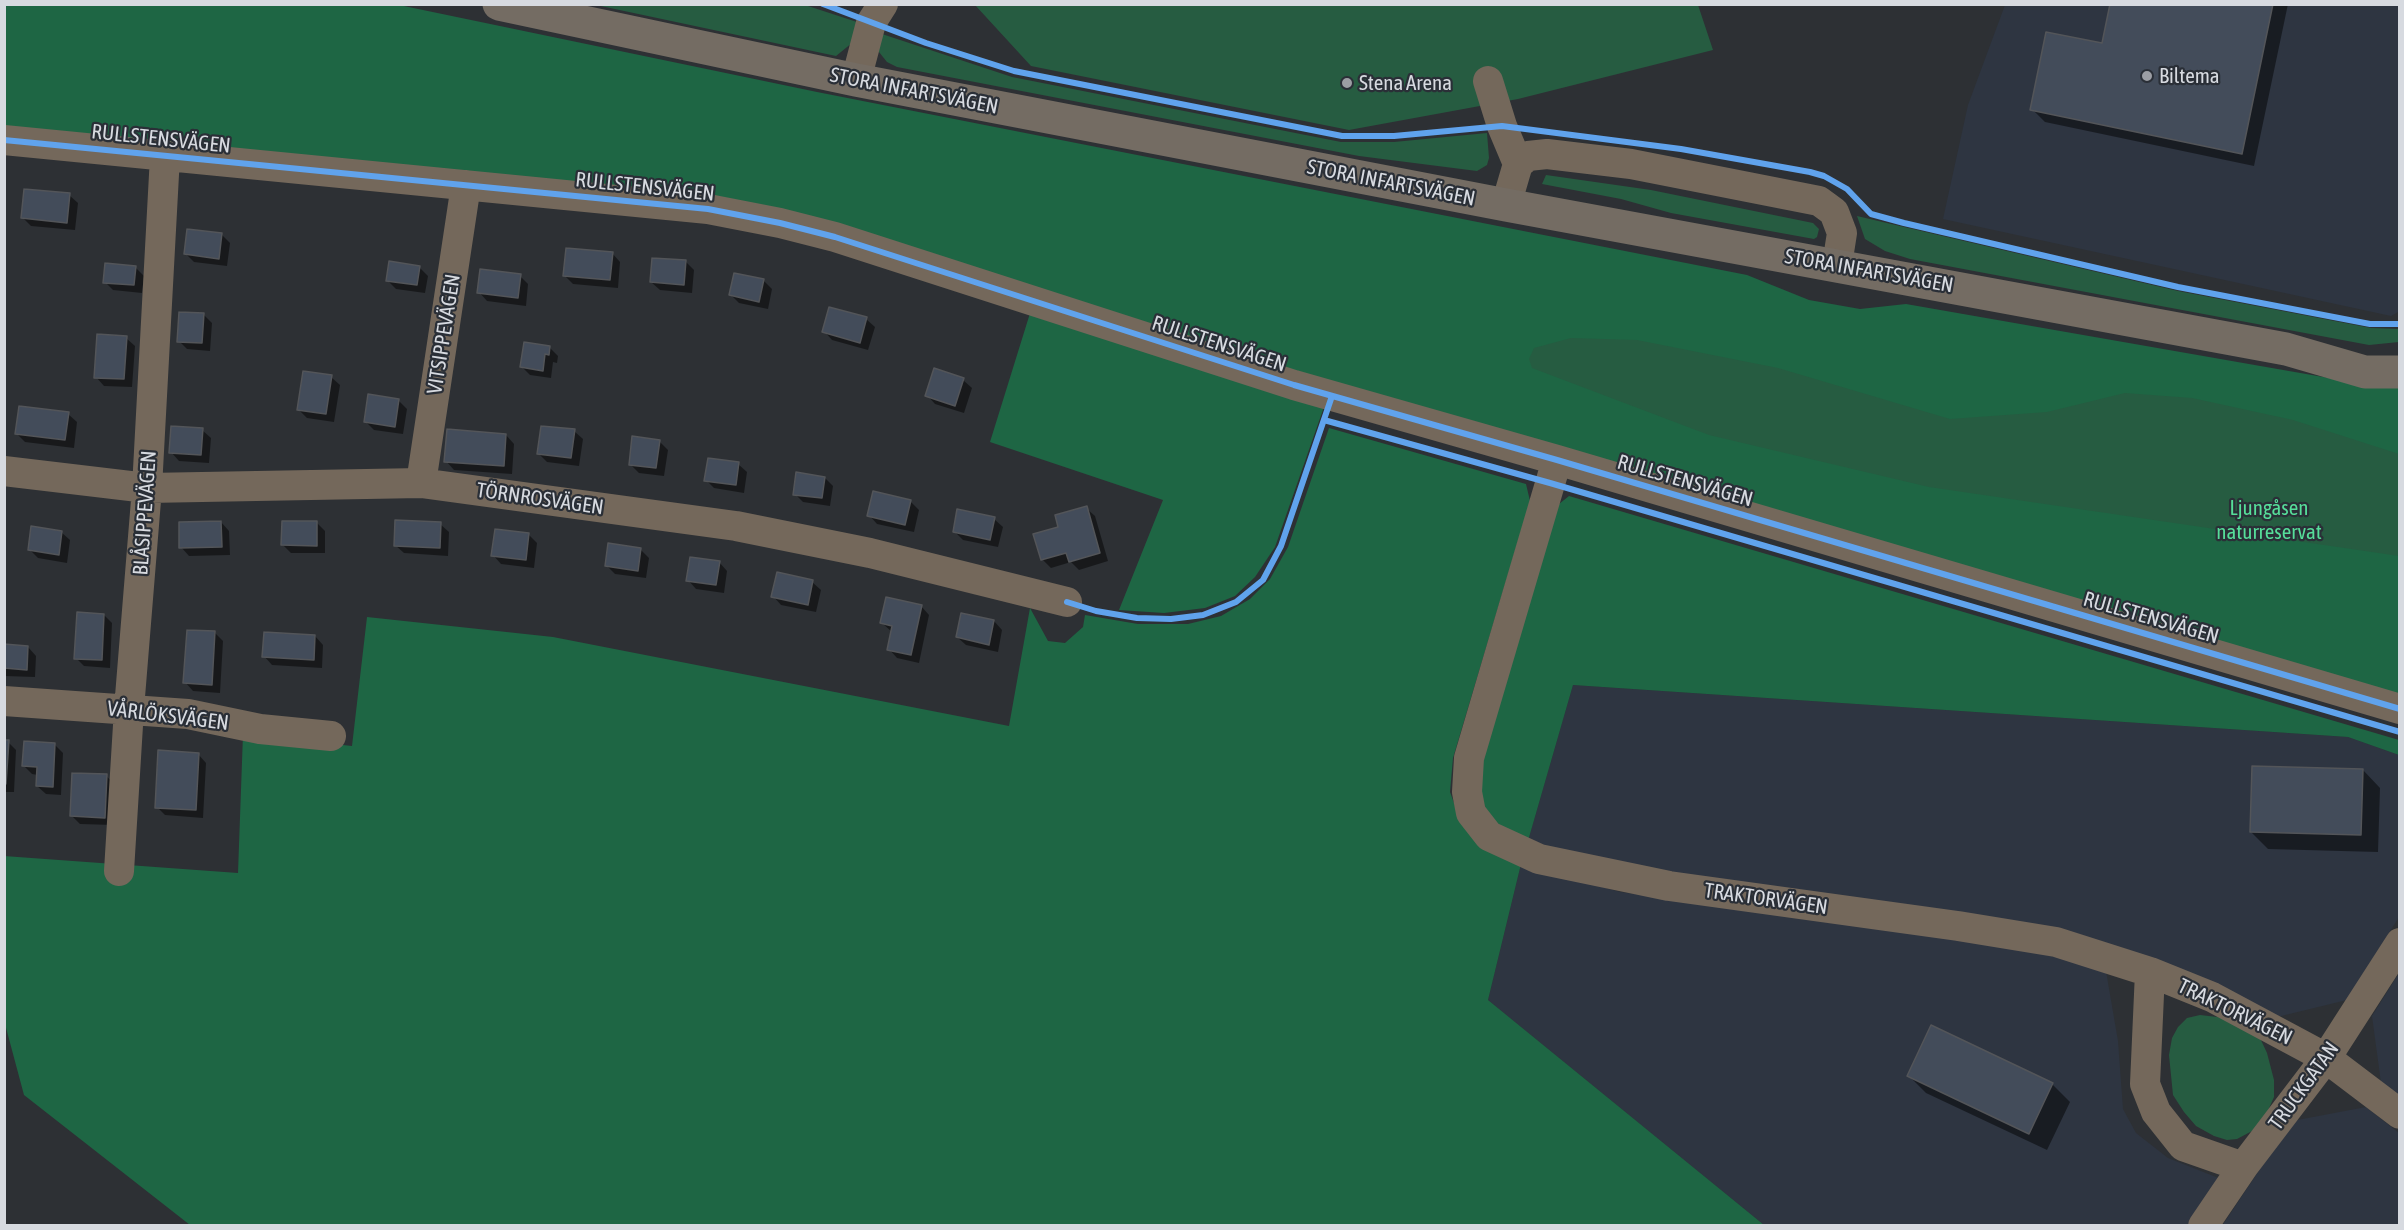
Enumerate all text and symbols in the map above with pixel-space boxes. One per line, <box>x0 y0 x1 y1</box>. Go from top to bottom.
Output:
street label: STORA INFARTSVÄGEN <box>828 62 1000 120</box>
place label: Biltema <box>2159 63 2220 89</box>
marker: Biltema <box>2140 69 2154 83</box>
place label: Stena Arena <box>1359 70 1452 96</box>
marker: Stena Arena <box>1340 76 1354 90</box>
street label: RULLSTENSVÄGEN <box>90 119 232 159</box>
street label: STORA INFARTSVÄGEN <box>1305 154 1477 212</box>
street label: RULLSTENSVÄGEN <box>574 167 716 207</box>
street label: STORA INFARTSVÄGEN <box>1783 244 1955 298</box>
street label: VITSIPPEVÄGEN <box>422 272 466 396</box>
street label: RULLSTENSVÄGEN <box>1149 310 1289 378</box>
street label: BLÅSIPPEVÄGEN <box>128 450 162 576</box>
street label: RULLSTENSVÄGEN <box>1614 450 1756 512</box>
street label: TÖRNROSVÄGEN <box>475 478 605 520</box>
park label: Ljungåsen naturreservat <box>2216 495 2322 545</box>
street label: RULLSTENSVÄGEN <box>2080 587 2222 649</box>
street label: VÅRLÖKSVÄGEN <box>106 696 230 736</box>
street label: TRAKTORVÄGEN <box>1703 878 1829 920</box>
street label: TRAKTORVÄGEN <box>2174 973 2296 1051</box>
street label: TRUCKGATAN <box>2264 1037 2344 1135</box>

